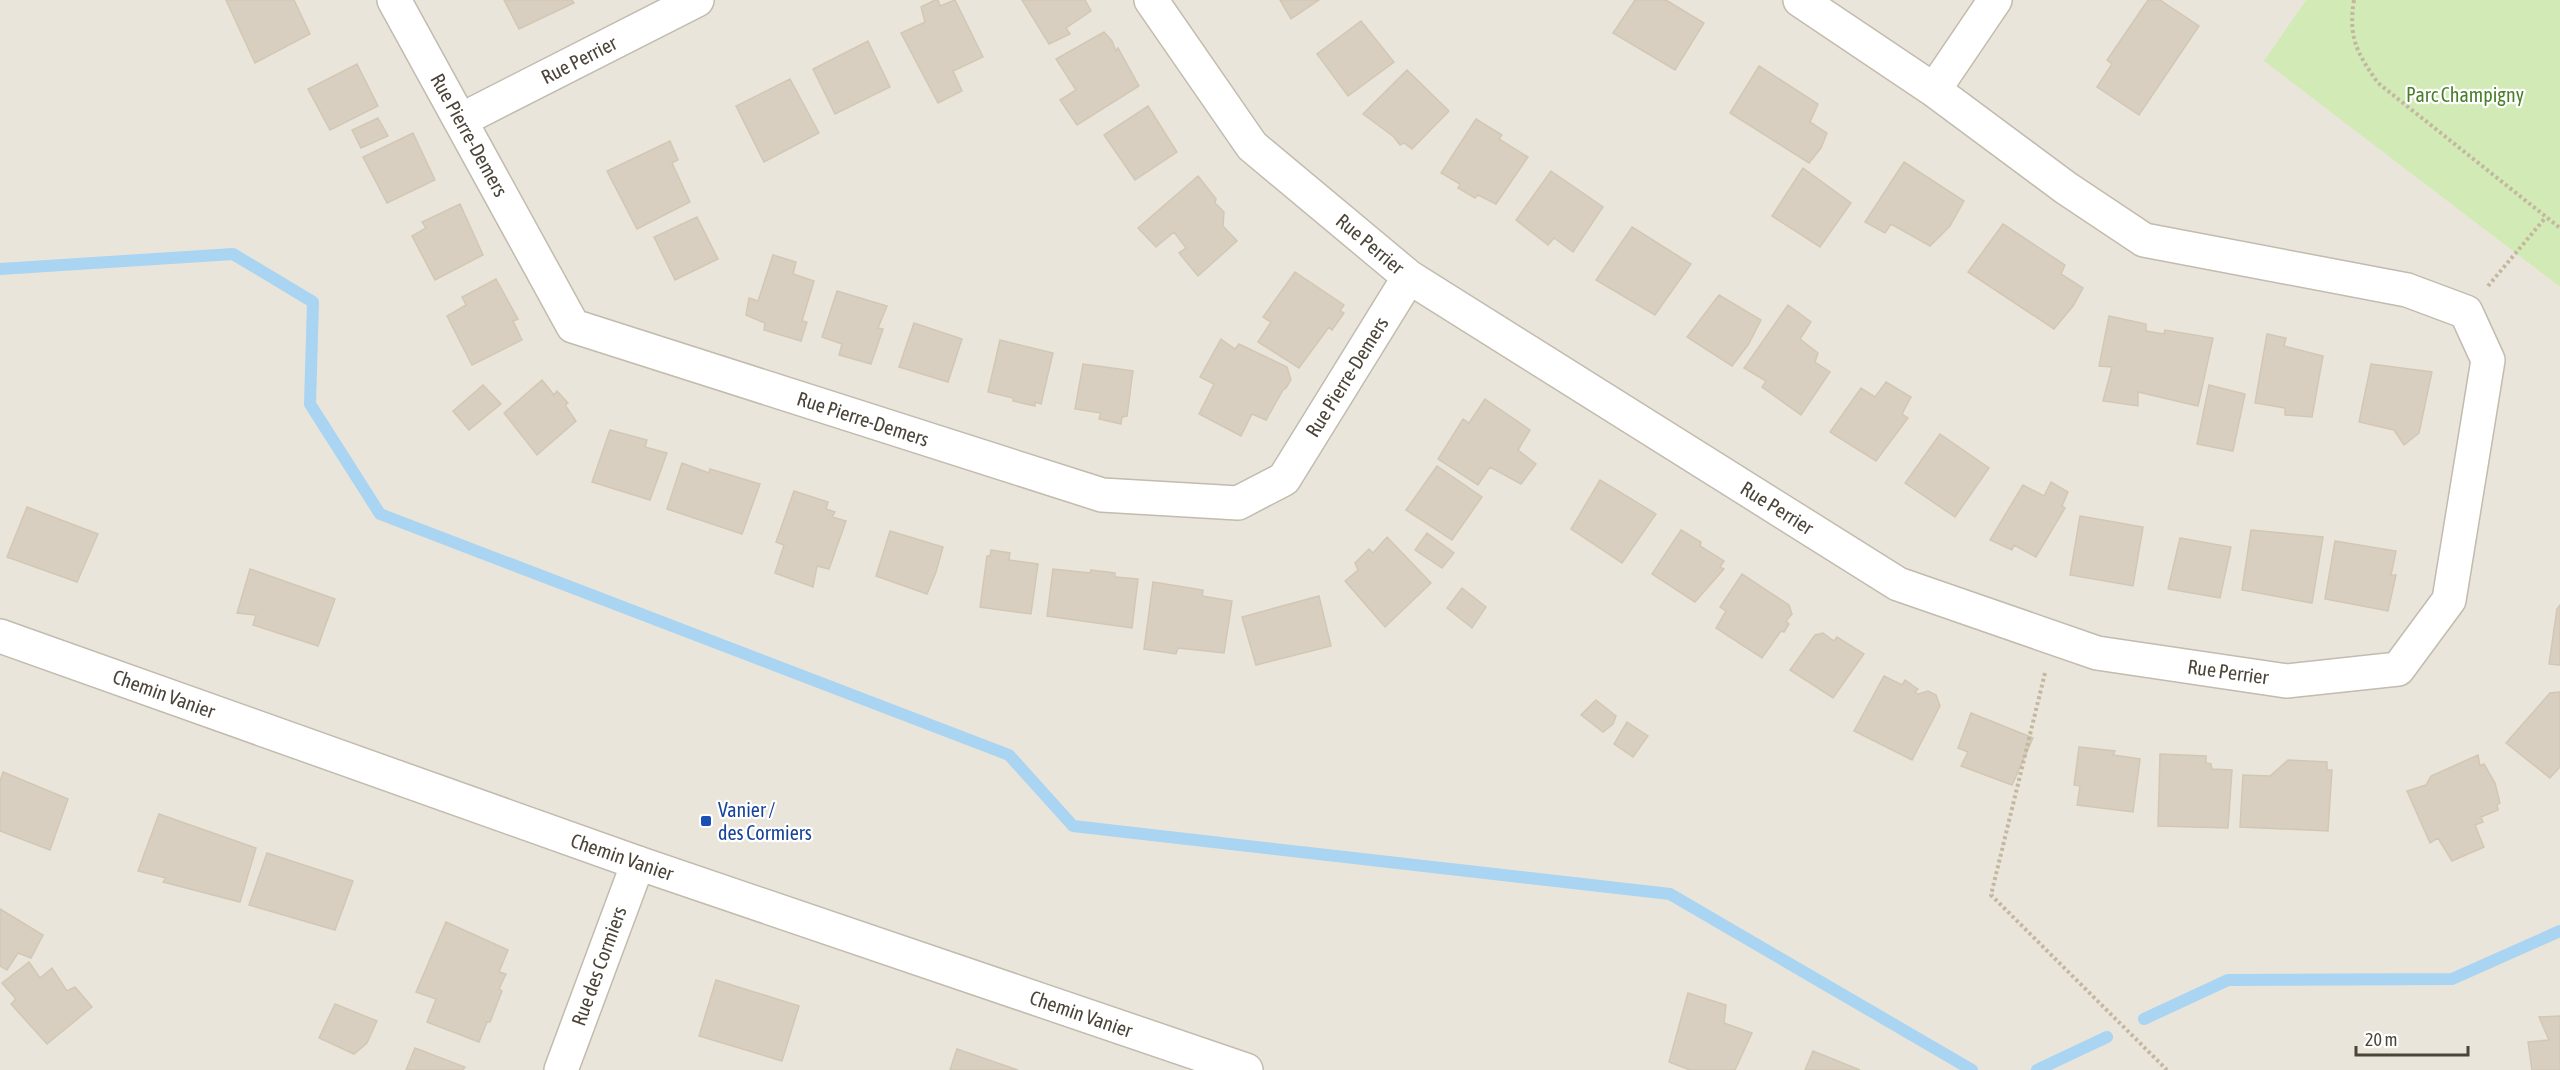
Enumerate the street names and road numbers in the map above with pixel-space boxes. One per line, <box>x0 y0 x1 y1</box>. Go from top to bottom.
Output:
street label: Rue Perrier <box>537 30 621 88</box>
street label: Rue Pierre-Demers <box>426 69 513 200</box>
street label: Rue Perrier <box>1332 209 1410 279</box>
street label: Rue Pierre-Demers <box>1300 312 1393 441</box>
street label: Rue Pierre-Demers <box>794 386 932 451</box>
street label: Rue Perrier <box>1737 476 1819 540</box>
street label: Rue Perrier <box>2186 654 2271 689</box>
street label: Chemin Vanier <box>110 664 219 723</box>
street label: Chemin Vanier <box>568 828 678 885</box>
street label: Rue des Cormiers <box>566 903 631 1029</box>
street label: Chemin Vanier <box>1027 985 1137 1042</box>

